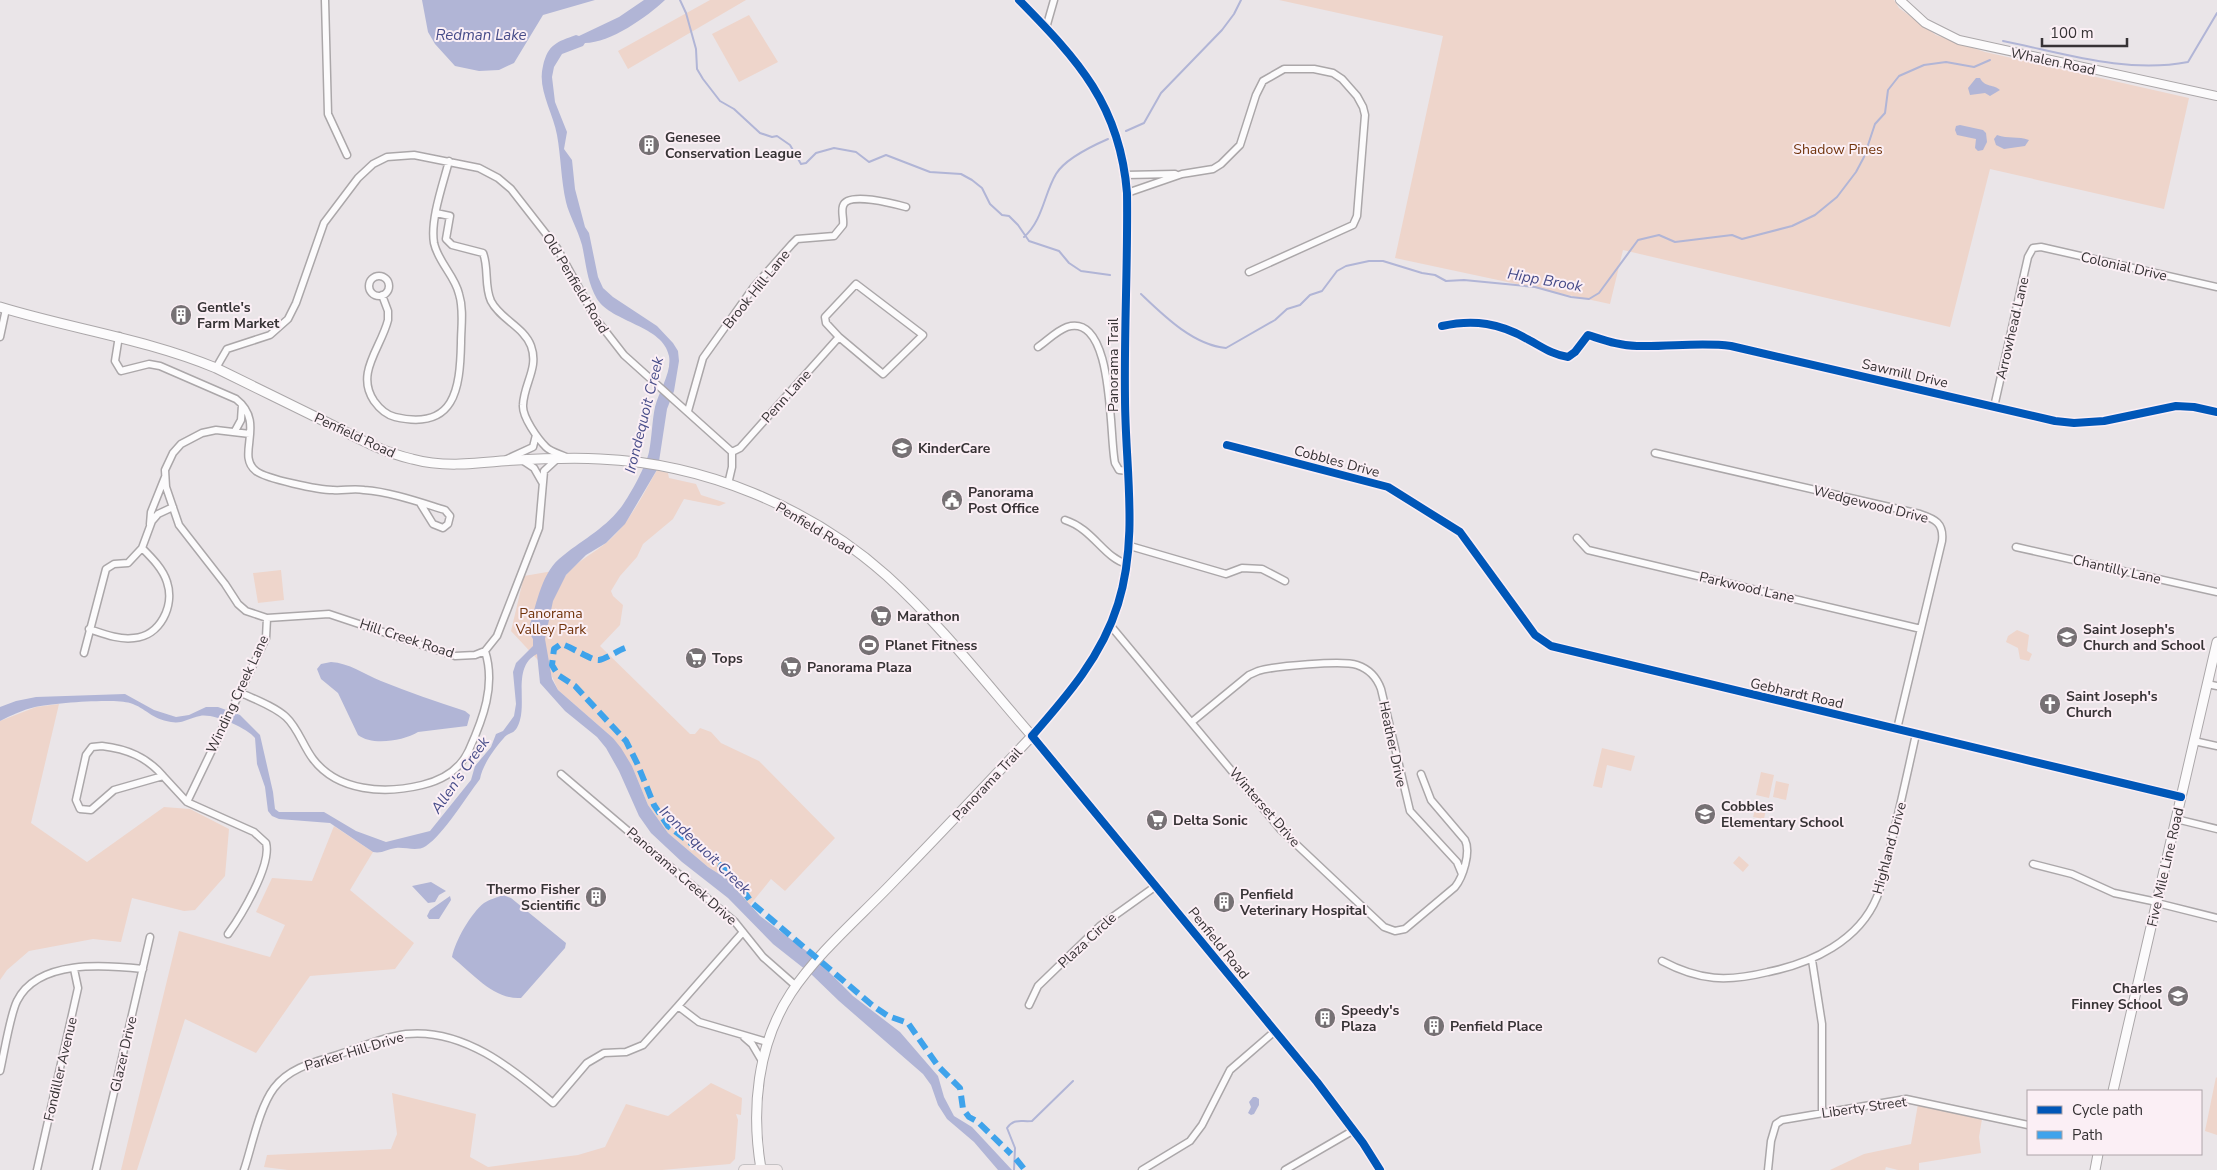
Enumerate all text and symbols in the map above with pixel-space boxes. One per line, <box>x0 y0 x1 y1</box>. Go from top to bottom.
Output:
scale bar <box>2042 15 2127 47</box>
text: 100 m <box>2050 23 2094 43</box>
water label: Redman Lake <box>435 25 527 45</box>
street label: Whalen Road <box>2009 43 2097 80</box>
place label: Genesee Conservation League <box>665 128 802 163</box>
building icon: Genesee Conservation League <box>637 133 661 157</box>
park label: Shadow Pines <box>1793 140 1883 159</box>
street label: Old Penfield Road <box>538 229 613 337</box>
street label: Brook Hill Lane <box>719 246 794 333</box>
street label: Colonial Drive <box>2079 247 2169 286</box>
water label: Hipp Brook <box>1506 264 1585 297</box>
street label: Arrowhead Lane <box>1991 275 2034 381</box>
place label: Gentle's Farm Market <box>197 298 280 333</box>
building icon: Gentle's Farm Market <box>169 303 193 327</box>
street label: Panorama Trail <box>1104 317 1123 412</box>
water label: Irondequoit Creek <box>620 354 668 475</box>
street label: Sawmill Drive <box>1860 354 1950 393</box>
street label: Penn Lane <box>757 365 815 427</box>
street label: Penfield Road <box>311 408 399 463</box>
school or university icon: KinderCare <box>890 436 914 460</box>
place label: KinderCare <box>918 439 991 458</box>
street label: Cobbles Drive <box>1292 441 1382 482</box>
street label: Wedgewood Drive <box>1811 481 1930 528</box>
place label: Panorama Post Office <box>968 483 1040 518</box>
public building icon: Panorama Post Office <box>940 488 964 512</box>
street label: Penfield Road <box>772 498 857 559</box>
street label: Chantilly Lane <box>2071 550 2163 589</box>
street label: Parkwood Lane <box>1697 567 1796 608</box>
park label: Panorama Valley Park <box>515 604 587 639</box>
supermarket icon: Marathon <box>869 604 893 628</box>
place label: Marathon <box>897 607 960 626</box>
street label: Hill Creek Road <box>357 614 456 663</box>
place label: Saint Joseph's Church and School <box>2083 620 2206 655</box>
school or university icon: Saint Joseph's Church and School <box>2055 625 2079 649</box>
street label: Winding Creek Lane <box>202 632 273 756</box>
sports icon: Planet Fitness <box>857 633 881 657</box>
place label: Planet Fitness <box>885 636 978 655</box>
supermarket icon: Tops <box>684 646 708 670</box>
place label: Tops <box>712 649 743 668</box>
supermarket icon: Panorama Plaza <box>779 655 803 679</box>
place label: Panorama Plaza <box>807 658 912 677</box>
street label: Gebhardt Road <box>1748 674 1845 713</box>
place label: Saint Joseph's Church <box>2066 687 2158 722</box>
church icon: Saint Joseph's Church <box>2038 692 2062 716</box>
street label: Heather Drive <box>1374 699 1411 789</box>
water label: Allen's Creek <box>426 732 494 818</box>
street label: Panorama Trail <box>948 743 1027 825</box>
street label: Winterset Drive <box>1225 763 1305 851</box>
place label: Cobbles Elementary School <box>1721 797 1844 832</box>
street label: Highland Drive <box>1868 800 1911 896</box>
water label: Irondequoit Creek <box>655 801 755 899</box>
school or university icon: Cobbles Elementary School <box>1693 802 1717 826</box>
street label: Five Mile Line Road <box>2143 806 2188 929</box>
supermarket icon: Delta Sonic <box>1145 808 1169 832</box>
place label: Delta Sonic <box>1173 811 1248 830</box>
street label: Panorama Creek Drive <box>623 823 741 930</box>
place label: Thermo Fisher Scientific <box>486 880 581 915</box>
building icon: Thermo Fisher Scientific <box>584 885 608 909</box>
place label: Penfield Veterinary Hospital <box>1239 885 1367 920</box>
building icon: Penfield Veterinary Hospital <box>1212 890 1236 914</box>
street label: Penfield Road <box>1184 903 1254 983</box>
street label: Plaza Circle <box>1054 908 1121 972</box>
place label: Charles Finney School <box>2071 979 2163 1014</box>
school or university icon: Charles Finney School <box>2166 984 2190 1008</box>
place label: Speedy's Plaza <box>1341 1001 1400 1036</box>
building icon: Speedy's Plaza <box>1313 1006 1337 1030</box>
street label: Glazer Drive <box>106 1014 141 1094</box>
building icon: Penfield Place <box>1422 1014 1446 1038</box>
street label: Fondiller Avenue <box>39 1015 82 1123</box>
place label: Penfield Place <box>1450 1017 1543 1036</box>
street label: Parker Hill Drive <box>302 1027 406 1076</box>
legend <box>2027 1090 2202 1155</box>
street label: Liberty Street <box>1820 1092 1908 1123</box>
text: Cycle path <box>2072 1100 2143 1120</box>
text: Path <box>2072 1125 2103 1145</box>

